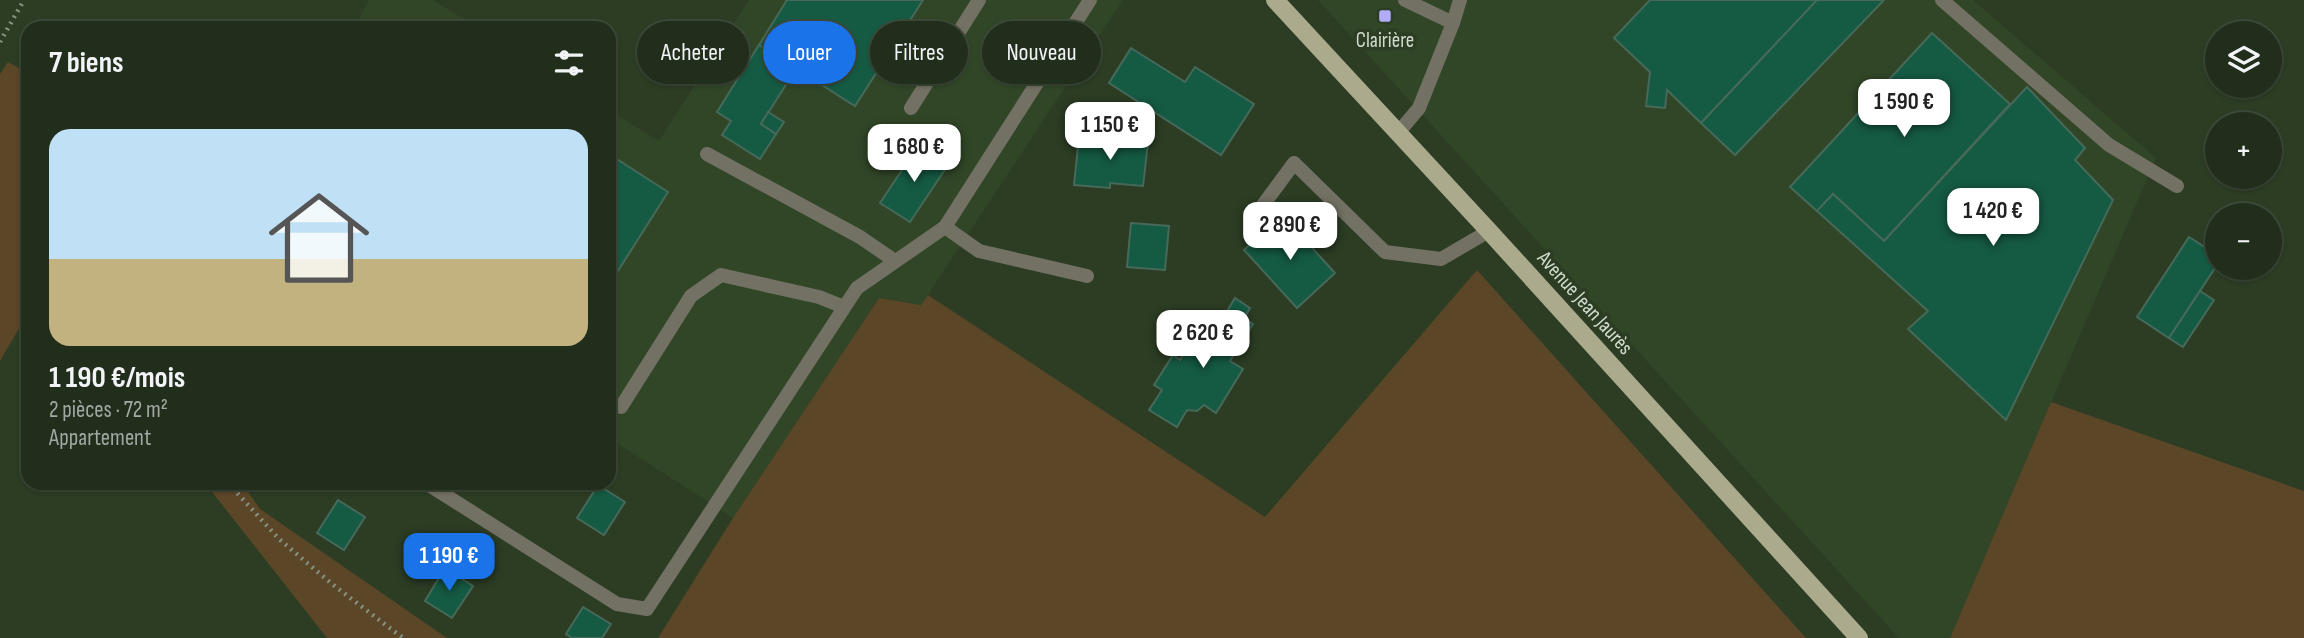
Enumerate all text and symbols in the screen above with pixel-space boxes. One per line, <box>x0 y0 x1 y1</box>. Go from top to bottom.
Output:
marker: Clairière <box>1377 8 1393 24</box>
chip: Acheter <box>637 21 749 84</box>
chip: Louer <box>763 21 856 84</box>
chip: Filtres <box>870 21 968 84</box>
chip: Nouveau <box>982 21 1101 84</box>
map controls <box>2205 21 2282 280</box>
button: layers <box>2205 21 2282 98</box>
place label: Clairière <box>1356 28 1414 53</box>
icon: filters <box>550 44 588 82</box>
text: 7 biens <box>49 45 124 81</box>
pin: 1 590 € <box>1839 80 1969 139</box>
text: 1 590 € <box>1874 88 1934 116</box>
pin: 1 150 € <box>1045 102 1175 162</box>
text: 1 150 € <box>1081 111 1139 139</box>
button: + <box>2205 112 2282 189</box>
pin: 1 680 € <box>849 124 979 184</box>
text: 1 680 € <box>884 133 944 161</box>
icon: home <box>256 175 382 301</box>
pin: 1 420 € <box>1928 188 2058 248</box>
text: 1 420 € <box>1963 197 2023 225</box>
pin: 2 890 € <box>1225 202 1355 262</box>
button: − <box>2205 203 2282 280</box>
text: 2 890 € <box>1259 211 1321 239</box>
street label: Avenue Jean Jaurès <box>1531 245 1638 360</box>
pin: 2 620 € <box>1138 310 1268 370</box>
text: 2 620 € <box>1173 319 1233 347</box>
text: 1 190 €/mois <box>49 360 185 396</box>
text: 2 pièces · 72 m² <box>49 396 168 424</box>
text: Appartement <box>49 424 151 452</box>
pin: 1 190 € <box>384 534 514 593</box>
text: 1 190 € <box>420 542 478 570</box>

